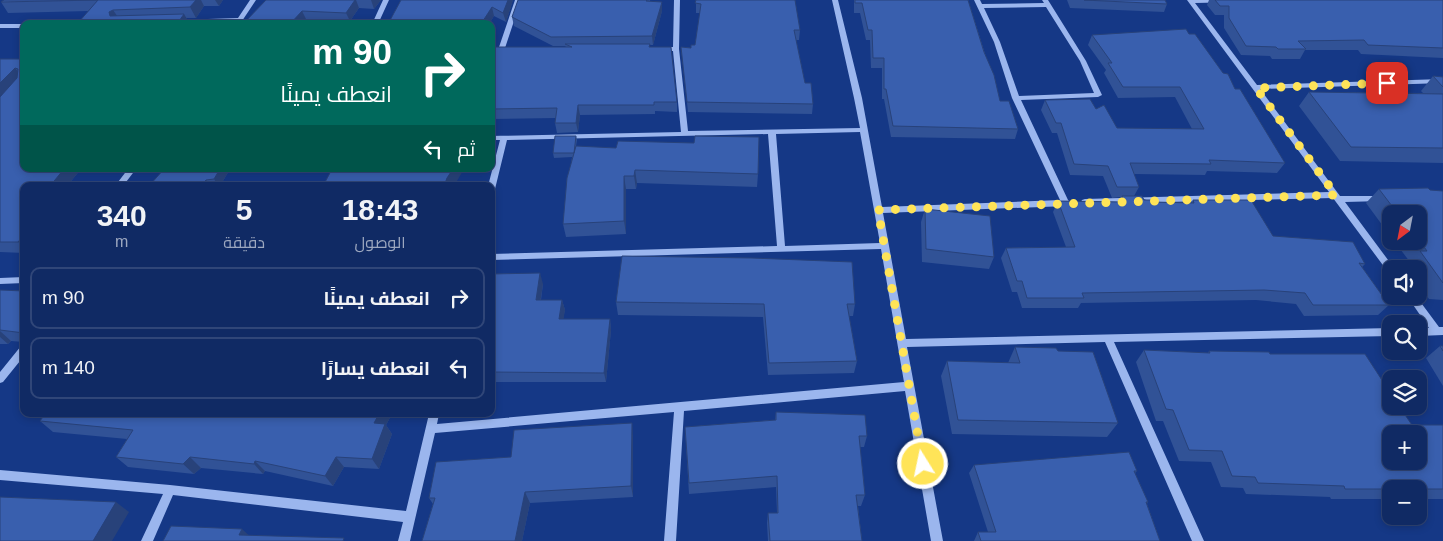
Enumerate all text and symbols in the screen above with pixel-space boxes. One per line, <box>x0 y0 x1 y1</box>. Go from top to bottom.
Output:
text: 90 m <box>312 32 392 71</box>
icon: right <box>410 40 475 105</box>
pin <box>1366 62 1408 104</box>
icon: arrive <box>1373 69 1401 97</box>
text: انعطف يمينًا <box>280 82 392 107</box>
icon: left <box>419 135 447 163</box>
text: ثم <box>457 139 475 160</box>
text: 5 <box>236 193 253 226</box>
text: 18:43 <box>342 193 418 226</box>
text: 340 <box>97 199 147 232</box>
north arrow <box>1382 205 1428 250</box>
map controls <box>1382 205 1427 525</box>
text: m <box>115 233 128 250</box>
text: دقيقة <box>223 234 265 251</box>
text: الوصول <box>355 234 405 251</box>
button: sound <box>1382 260 1427 305</box>
icon: right <box>445 284 473 312</box>
text: 90 m <box>42 287 84 308</box>
text: انعطف يمينًا <box>323 288 430 309</box>
button: search <box>1382 315 1427 360</box>
icon: left <box>445 354 473 382</box>
text: 140 m <box>42 357 95 378</box>
text: انعطف يسارًا <box>321 358 430 379</box>
button: layers <box>1382 370 1427 415</box>
button: + <box>1382 425 1427 470</box>
position arrow <box>896 437 948 489</box>
button: − <box>1382 480 1427 525</box>

